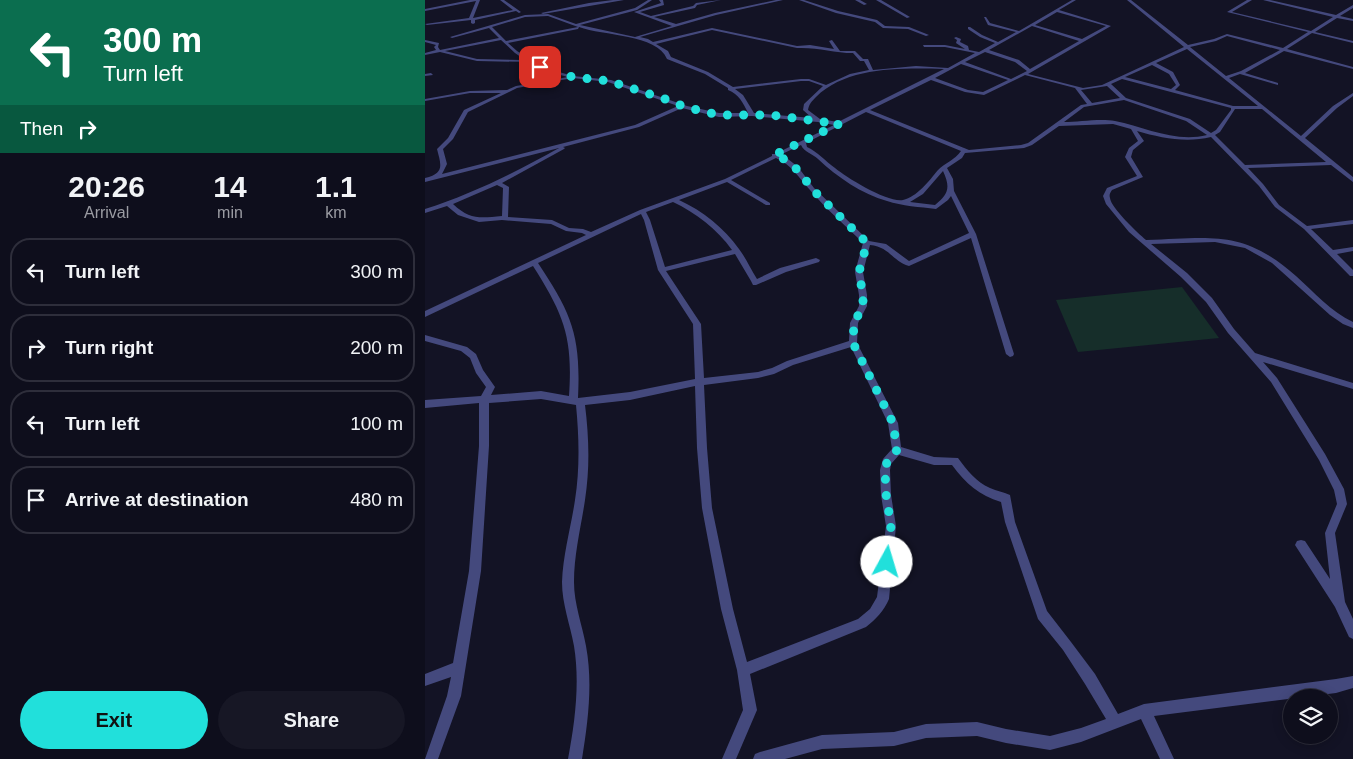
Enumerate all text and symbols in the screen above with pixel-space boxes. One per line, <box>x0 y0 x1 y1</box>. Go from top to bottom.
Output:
icon: left <box>20 20 85 85</box>
text: 300 m <box>103 20 202 59</box>
pin <box>519 46 561 88</box>
icon: arrive <box>526 53 554 81</box>
text: Turn left <box>103 61 183 86</box>
icon: right <box>73 115 101 143</box>
text: Then <box>20 118 63 139</box>
text: 20:26 <box>68 170 145 203</box>
text: 14 <box>213 170 247 203</box>
text: 1.1 <box>315 170 357 203</box>
text: Arrival <box>84 204 129 221</box>
text: min <box>217 204 243 221</box>
text: km <box>325 204 346 221</box>
icon: left <box>22 258 50 286</box>
text: Turn left <box>65 261 140 282</box>
text: 300 m <box>350 261 403 282</box>
icon: right <box>22 334 50 362</box>
text: Turn right <box>65 337 153 358</box>
text: 200 m <box>350 337 403 358</box>
icon: left <box>22 410 50 438</box>
text: Turn left <box>65 413 140 434</box>
text: 100 m <box>350 413 403 434</box>
icon: arrive <box>22 486 50 514</box>
text: Arrive at destination <box>65 489 249 510</box>
text: 480 m <box>350 489 403 510</box>
position arrow <box>860 535 912 587</box>
map controls <box>1283 689 1338 744</box>
button: layers <box>1283 689 1338 744</box>
button: Exit <box>20 691 208 749</box>
button: Share <box>218 691 405 749</box>

